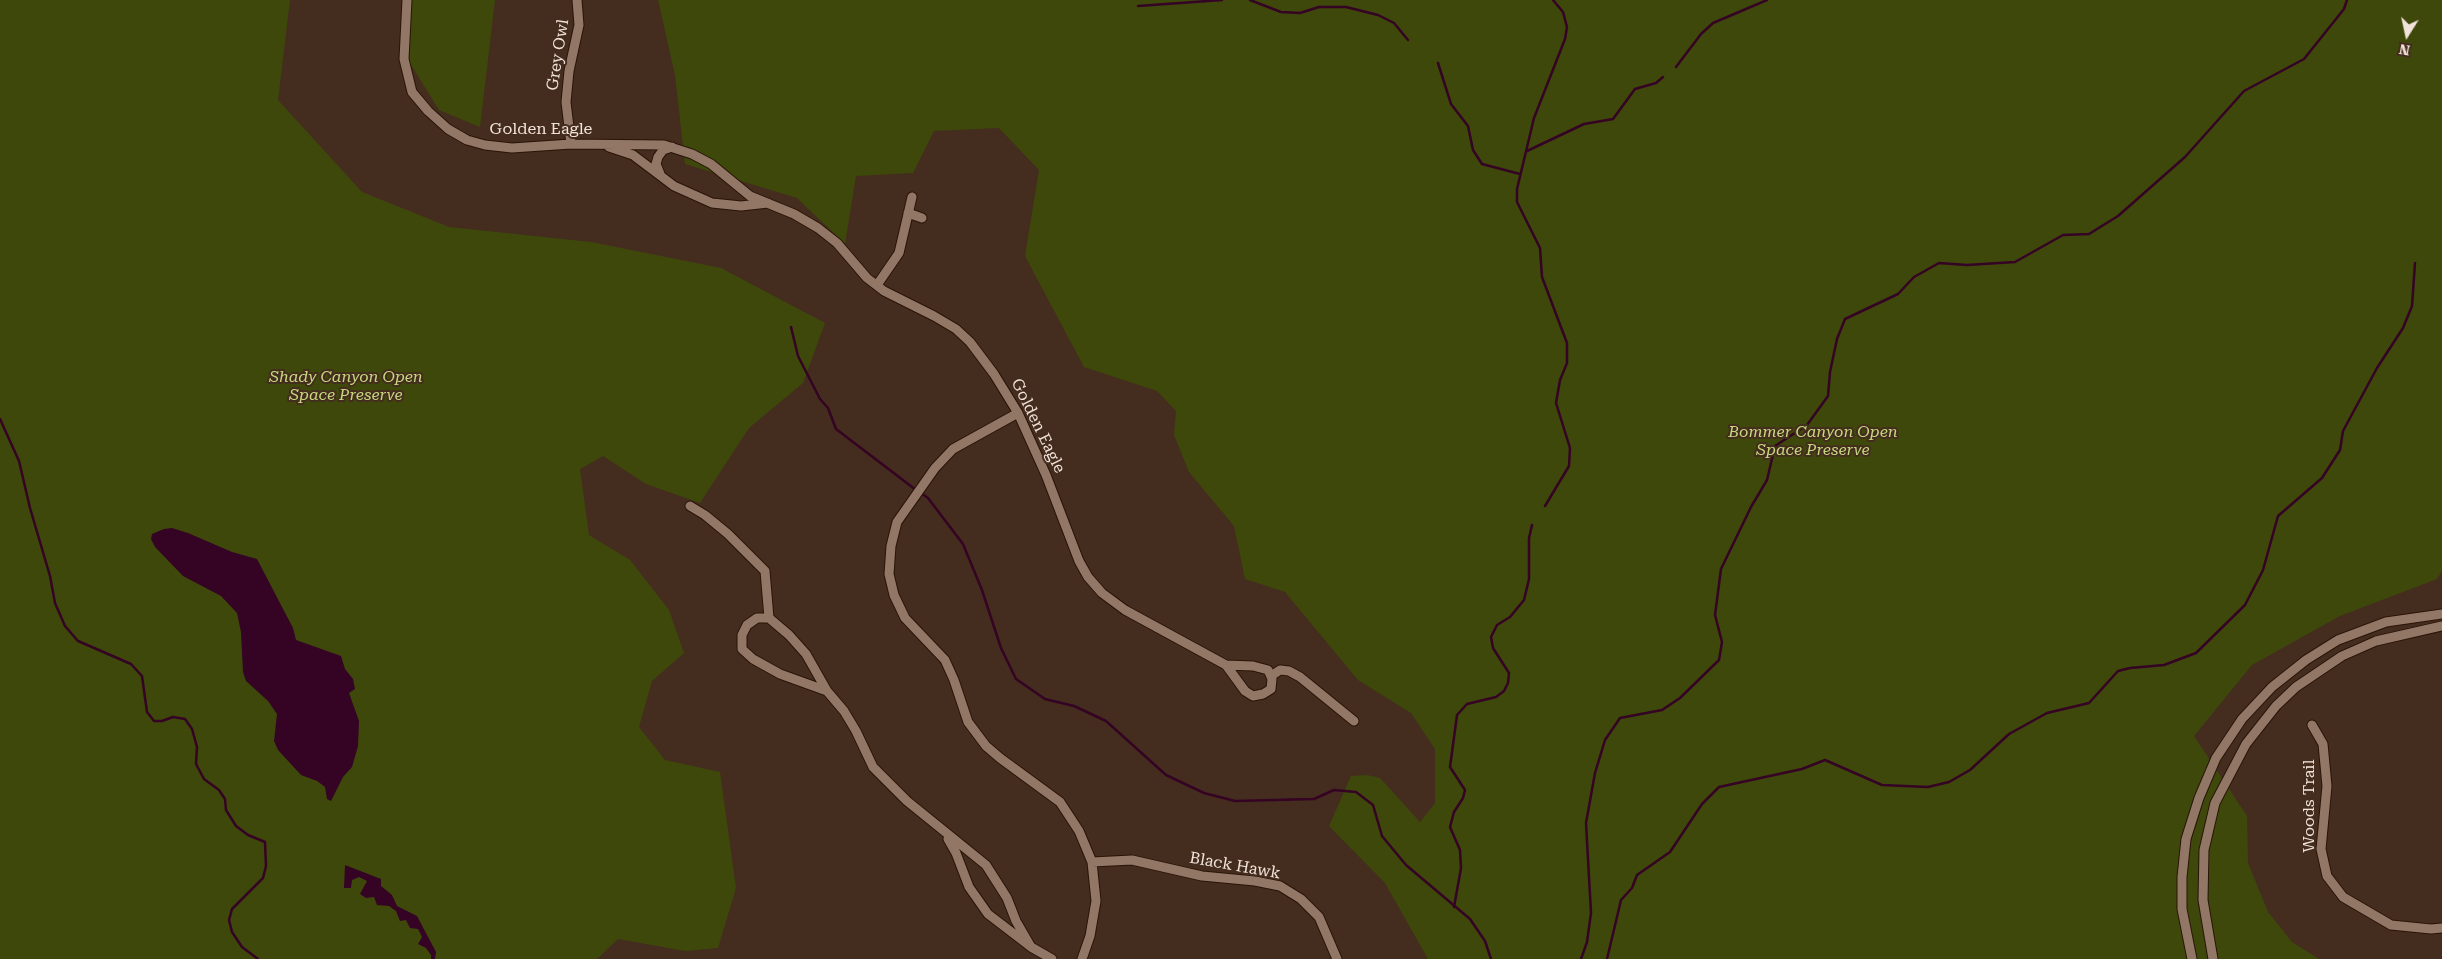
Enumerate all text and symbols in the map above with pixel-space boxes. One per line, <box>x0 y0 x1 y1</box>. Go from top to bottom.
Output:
north arrow <box>2382 10 2432 60</box>
street label: Grey Owl <box>543 18 573 92</box>
text: N <box>2398 41 2411 59</box>
street label: Golden Eagle <box>490 119 592 139</box>
park label: Shady Canyon Open Space Preserve <box>269 367 423 405</box>
street label: Golden Eagle <box>1007 376 1069 476</box>
park label: Bommer Canyon Open Space Preserve <box>1728 422 1898 460</box>
street label: Woods Trail <box>2299 760 2319 852</box>
street label: Black Hawk <box>1188 849 1282 883</box>

